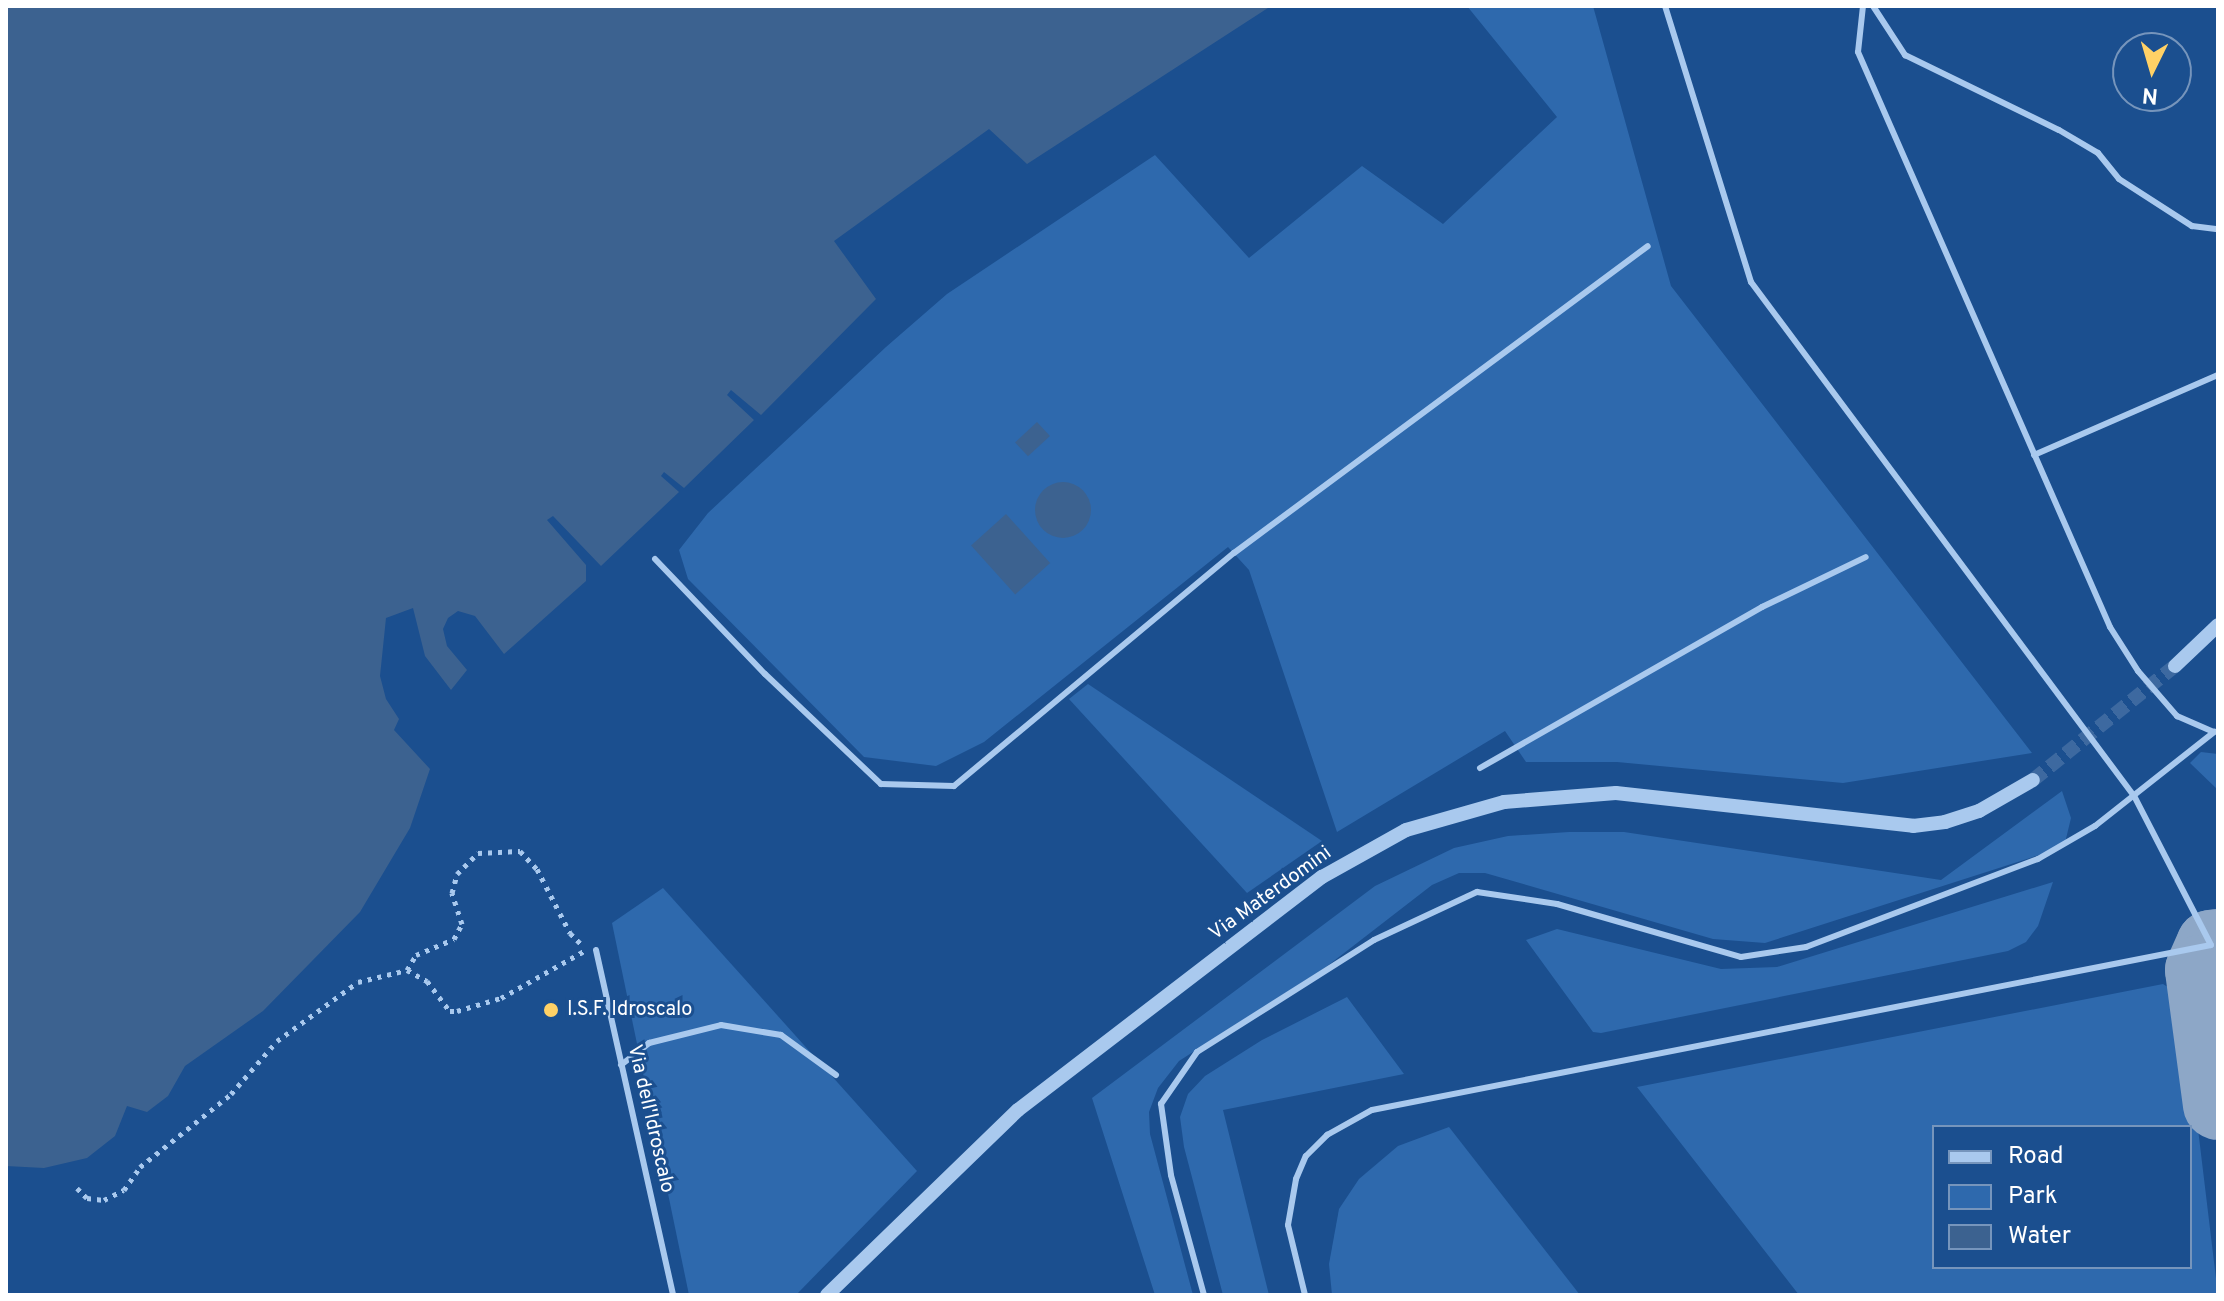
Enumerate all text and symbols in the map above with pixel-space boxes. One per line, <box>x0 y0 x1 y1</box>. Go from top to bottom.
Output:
north arrow <box>2112 32 2192 112</box>
text: N <box>2141 80 2159 109</box>
street label: Via Materdomini <box>1205 842 1337 946</box>
place label: I.S.F. Idroscalo <box>567 998 692 1022</box>
marker: I.S.F. Idroscalo <box>542 1001 560 1019</box>
street label: Via dell'Idroscalo <box>621 1043 679 1195</box>
legend <box>1932 1125 2192 1269</box>
text: Road <box>2008 1142 2064 1172</box>
text: Park <box>2008 1182 2058 1212</box>
text: Water <box>2008 1222 2071 1252</box>

